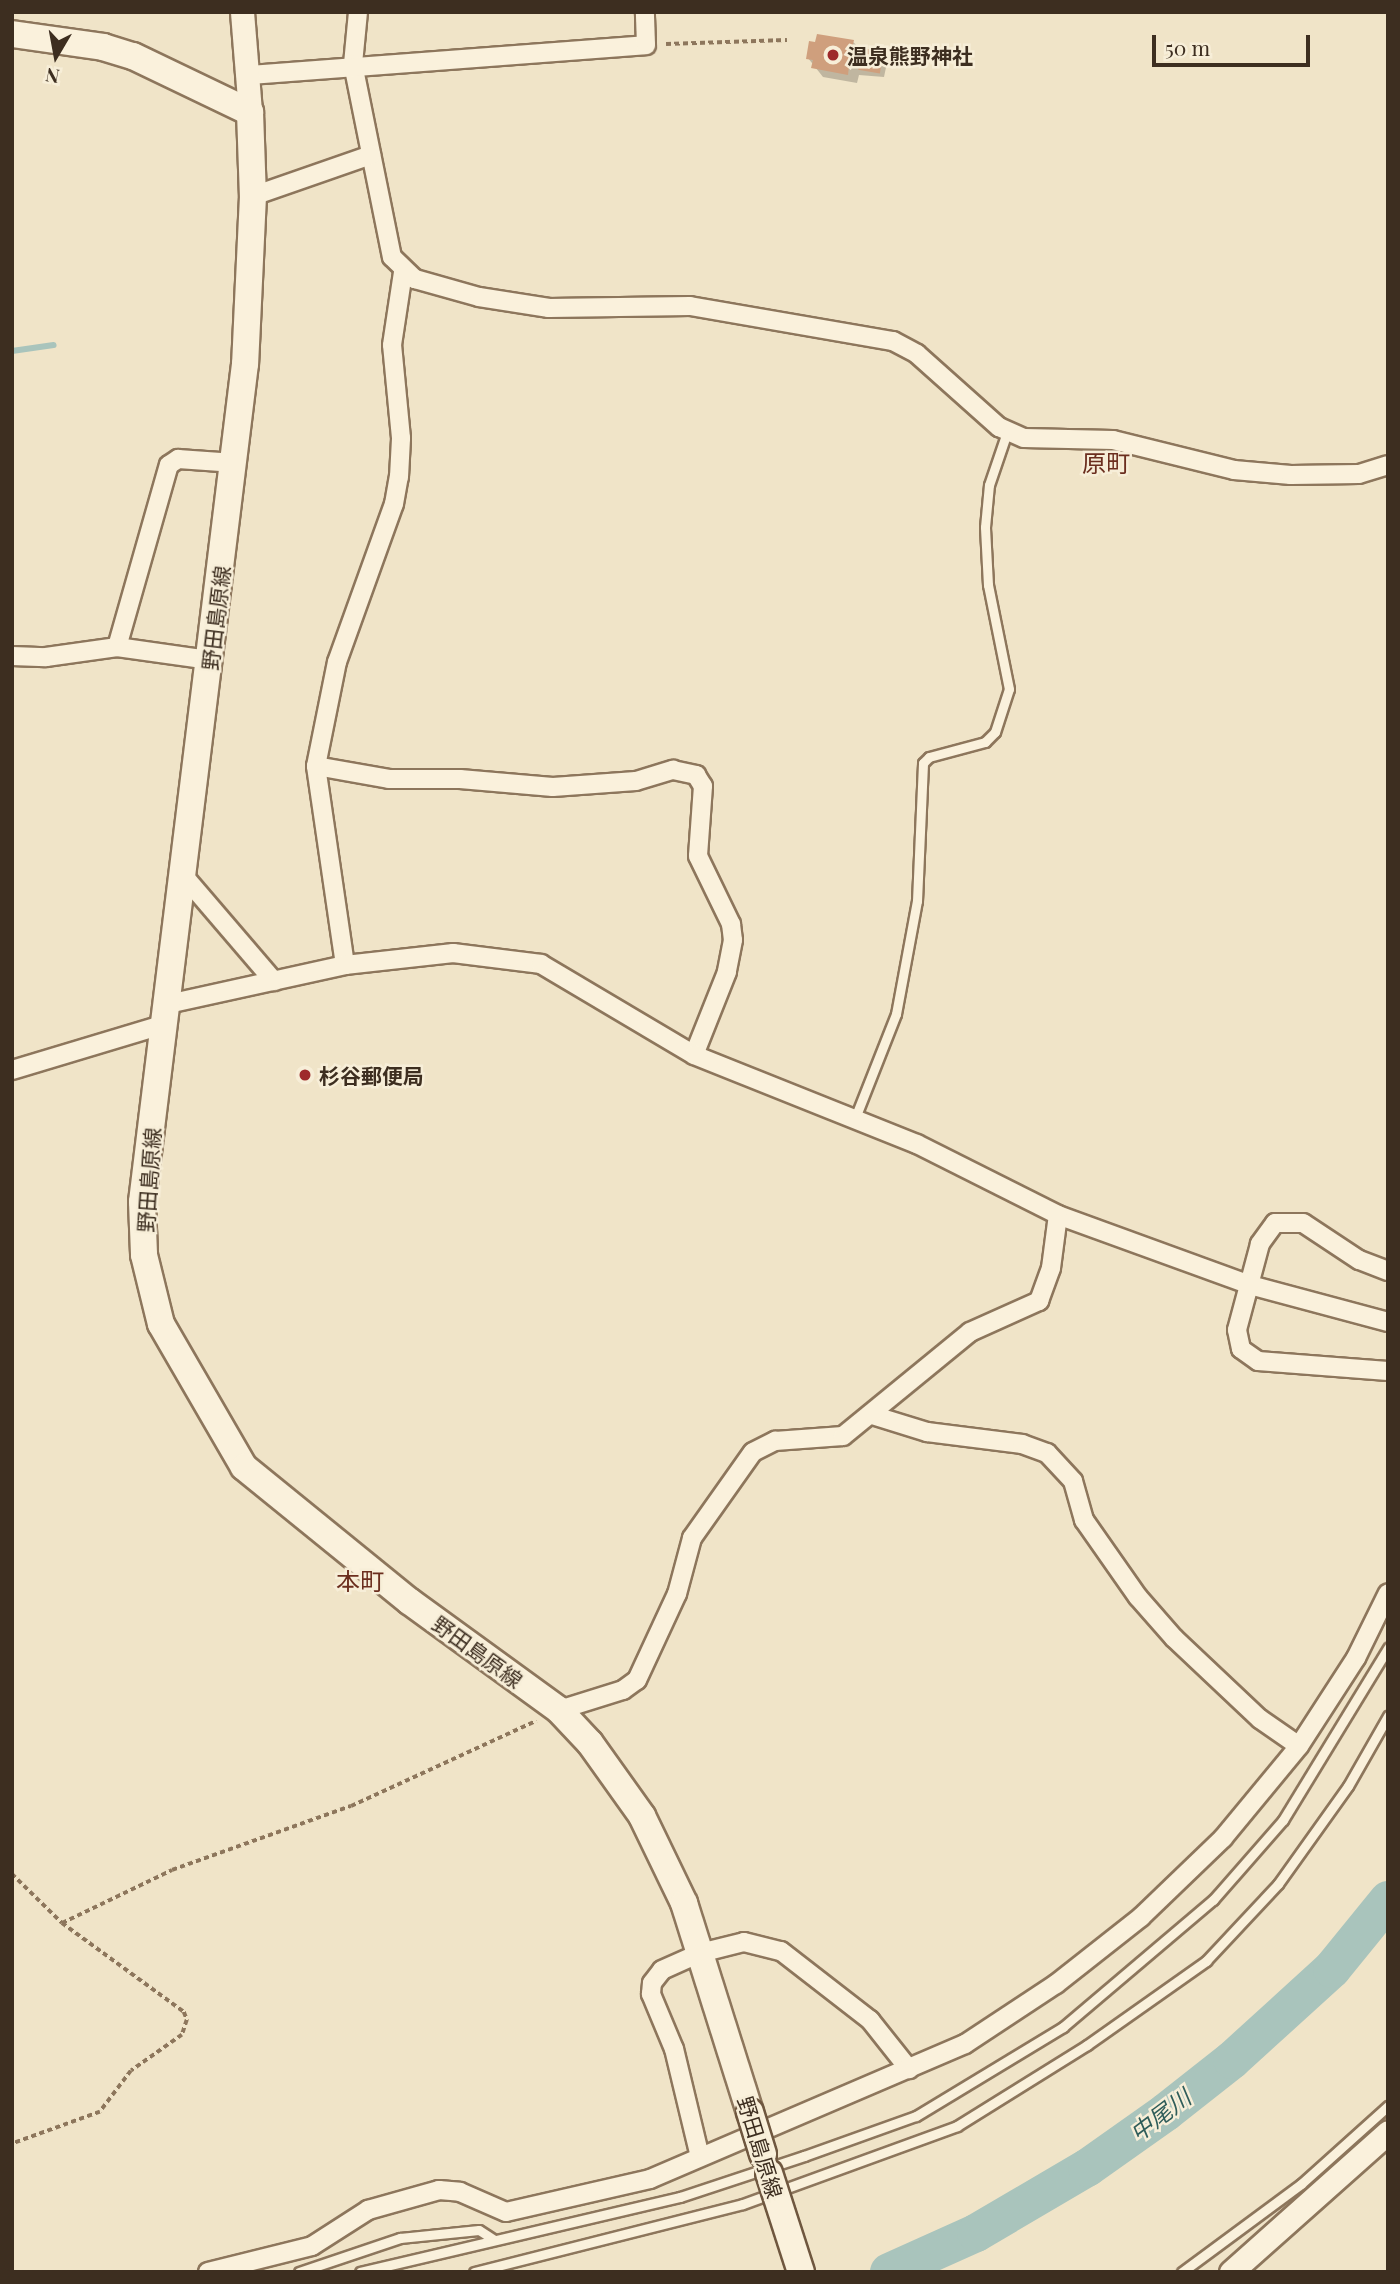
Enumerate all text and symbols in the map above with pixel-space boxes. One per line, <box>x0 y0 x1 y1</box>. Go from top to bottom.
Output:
north arrow <box>21 21 91 91</box>
scale bar <box>1155 21 1312 65</box>
text: 50 m <box>1165 33 1210 61</box>
place label: 温泉熊野神社 <box>847 42 973 68</box>
marker: 温泉熊野神社 <box>825 47 841 63</box>
text: N <box>43 63 61 91</box>
district label: 原町 <box>1082 449 1130 477</box>
street label: 野田島原線 <box>196 564 234 672</box>
place label: 杉谷郵便局 <box>319 1062 424 1088</box>
marker: 杉谷郵便局 <box>297 1067 313 1083</box>
street label: 野田島原線 <box>132 1127 164 1233</box>
district label: 本町 <box>336 1567 384 1595</box>
street label: 野田島原線 <box>428 1610 528 1692</box>
water label: 中尾川 <box>1124 2083 1196 2147</box>
street label: 野田島原線 <box>734 2093 788 2201</box>

